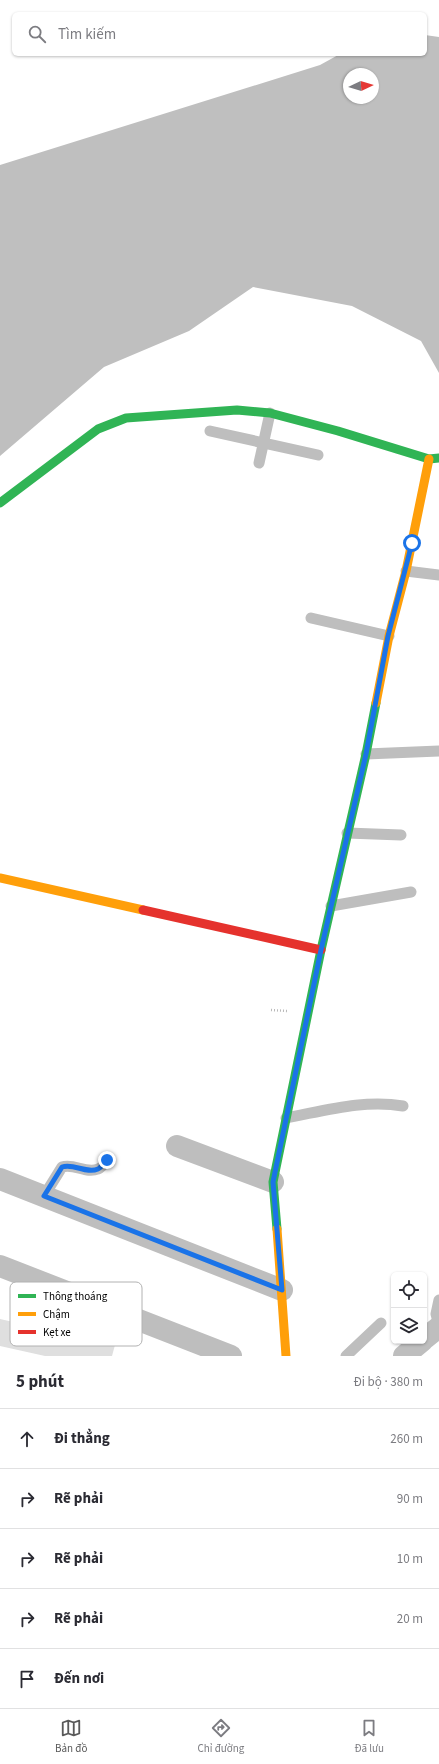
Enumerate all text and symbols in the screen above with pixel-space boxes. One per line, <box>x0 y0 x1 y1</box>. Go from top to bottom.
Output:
search box <box>12 12 427 56</box>
icon: search <box>26 23 48 45</box>
text: Tìm kiếm <box>58 24 116 45</box>
north arrow <box>343 68 379 104</box>
route start <box>403 534 421 552</box>
route end <box>98 1151 116 1169</box>
map controls <box>391 1272 427 1344</box>
button: locate <box>391 1272 427 1308</box>
legend <box>10 1282 142 1346</box>
text: Thông thoáng <box>43 1289 108 1304</box>
text: Chậm <box>43 1307 70 1322</box>
button: layers <box>391 1308 427 1344</box>
text: Kẹt xe <box>43 1325 71 1340</box>
text: 5 phút <box>16 1370 64 1394</box>
text: Đi bộ · 380 m <box>354 1373 423 1391</box>
icon: ahead <box>16 1428 38 1450</box>
text: Đi thẳng <box>54 1428 110 1449</box>
text: 260 m <box>390 1430 423 1448</box>
icon: right <box>16 1488 38 1510</box>
text: Rẽ phải <box>54 1488 103 1509</box>
text: 90 m <box>397 1490 423 1508</box>
icon: right <box>16 1548 38 1570</box>
text: Rẽ phải <box>54 1548 103 1569</box>
text: 10 m <box>397 1550 423 1568</box>
icon: right <box>16 1608 38 1630</box>
text: Rẽ phải <box>54 1608 103 1629</box>
text: 20 m <box>397 1610 423 1628</box>
icon: arrive <box>16 1668 38 1690</box>
text: Đến nơi <box>54 1668 104 1689</box>
tab: Bản đồ <box>55 1717 87 1756</box>
tab: Chỉ đường <box>197 1717 244 1756</box>
tab: Đã lưu <box>354 1717 384 1756</box>

